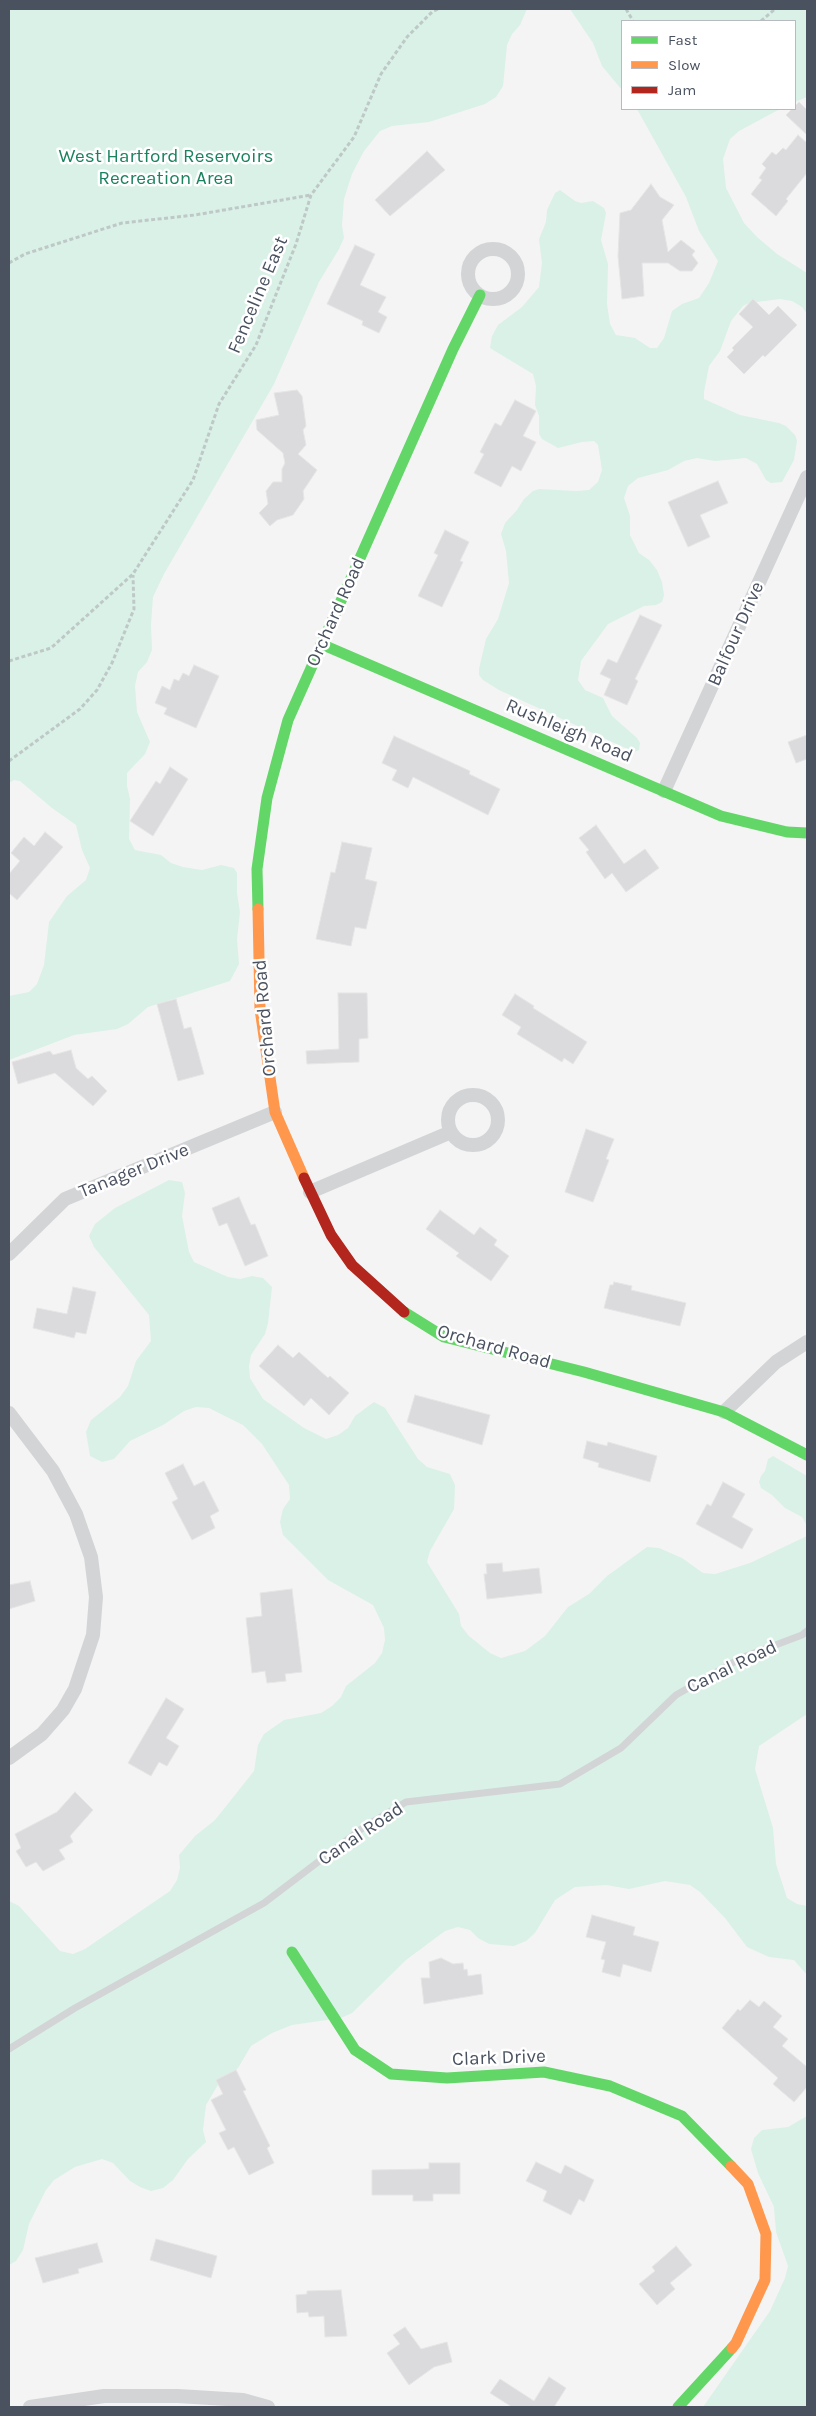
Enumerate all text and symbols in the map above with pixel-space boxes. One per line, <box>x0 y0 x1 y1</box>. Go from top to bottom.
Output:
legend <box>621 20 796 110</box>
text: Fast <box>668 31 697 49</box>
text: Slow <box>668 56 700 74</box>
text: Jam <box>668 81 696 99</box>
park label: West Hartford Reservoirs Recreation Area <box>59 146 273 190</box>
street label: Fenceline East <box>223 233 293 357</box>
street label: Orchard Road <box>302 554 370 670</box>
street label: Balfour Drive <box>703 578 769 690</box>
street label: Rushleigh Road <box>502 694 636 768</box>
street label: Orchard Road <box>249 959 281 1077</box>
street label: Tanager Drive <box>76 1139 192 1203</box>
street label: Orchard Road <box>435 1320 553 1374</box>
street label: Canal Road <box>683 1635 781 1699</box>
street label: Canal Road <box>314 1797 408 1871</box>
street label: Clark Drive <box>452 2045 546 2071</box>

